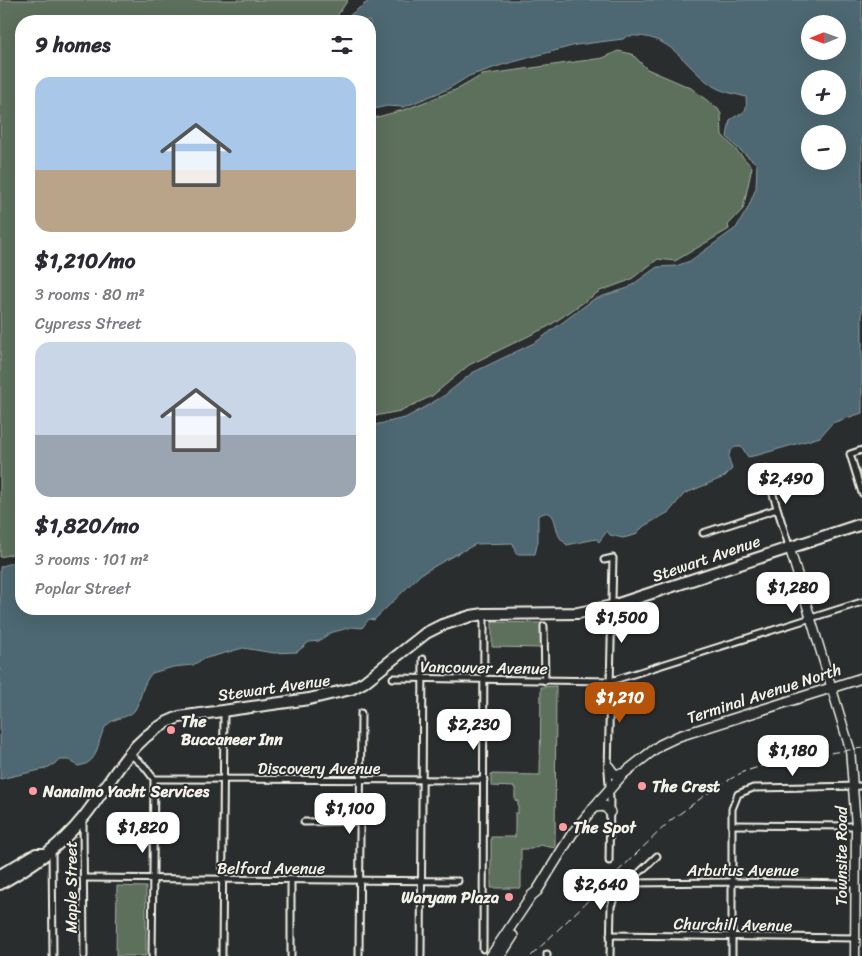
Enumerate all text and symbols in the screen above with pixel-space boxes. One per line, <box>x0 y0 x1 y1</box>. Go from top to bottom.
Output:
north arrow <box>801 15 846 60</box>
map controls <box>801 15 846 170</box>
text: 9 homes <box>35 26 111 64</box>
icon: filters <box>328 31 356 59</box>
button: + <box>801 70 846 115</box>
icon: home <box>151 110 241 200</box>
button: − <box>801 125 846 170</box>
text: $1,210/mo <box>35 242 135 280</box>
text: 3 rooms · 80 m² <box>35 280 145 309</box>
text: Cypress Street <box>35 309 142 338</box>
icon: home <box>151 375 241 465</box>
pin: $2,490 <box>745 462 827 505</box>
text: $2,490 <box>759 464 813 493</box>
text: $1,820/mo <box>35 507 139 545</box>
street label: Stewart Avenue <box>648 526 764 591</box>
text: 3 rooms · 101 m² <box>35 545 149 574</box>
pin: $1,280 <box>752 572 834 614</box>
text: $1,280 <box>768 573 818 602</box>
text: Poplar Street <box>35 574 131 603</box>
pin: $1,500 <box>581 602 663 644</box>
text: $1,500 <box>596 603 648 632</box>
street label: Vancouver Avenue <box>420 652 548 683</box>
street label: Terminal Avenue North <box>683 655 845 732</box>
street label: Stewart Avenue <box>216 665 332 710</box>
pin: $1,210 <box>579 682 661 724</box>
text: $1,210 <box>596 683 644 712</box>
place label: The Buccaneer Inn <box>181 707 283 754</box>
pin: $2,230 <box>433 708 515 751</box>
text: $2,230 <box>448 710 500 739</box>
marker: The Buccaneer Inn <box>165 724 177 736</box>
pin: $1,180 <box>752 734 834 777</box>
text: $1,180 <box>769 736 817 765</box>
street label: Discovery Avenue <box>258 754 381 783</box>
place label: The Crest <box>652 772 720 801</box>
place label: Nanaimo Yacht Services <box>42 777 210 806</box>
marker: The Crest <box>636 780 648 792</box>
marker: Nanaimo Yacht Services <box>27 785 39 797</box>
pin: $1,100 <box>309 792 391 835</box>
text: $1,100 <box>325 794 375 823</box>
street label: Townsite Road <box>827 805 856 906</box>
pin: $1,820 <box>102 812 184 854</box>
text: $1,820 <box>118 813 168 842</box>
place label: The Spot <box>573 813 637 842</box>
marker: The Spot <box>557 821 569 833</box>
street label: Maple Street <box>57 841 86 933</box>
street label: Belford Avenue <box>217 854 325 883</box>
street label: Arbutus Avenue <box>686 856 799 885</box>
pin: $2,640 <box>560 868 642 911</box>
text: $2,640 <box>574 870 628 899</box>
place label: Waryam Plaza <box>401 883 499 912</box>
marker: Waryam Plaza <box>503 891 515 903</box>
street label: Churchill Avenue <box>673 909 793 940</box>

